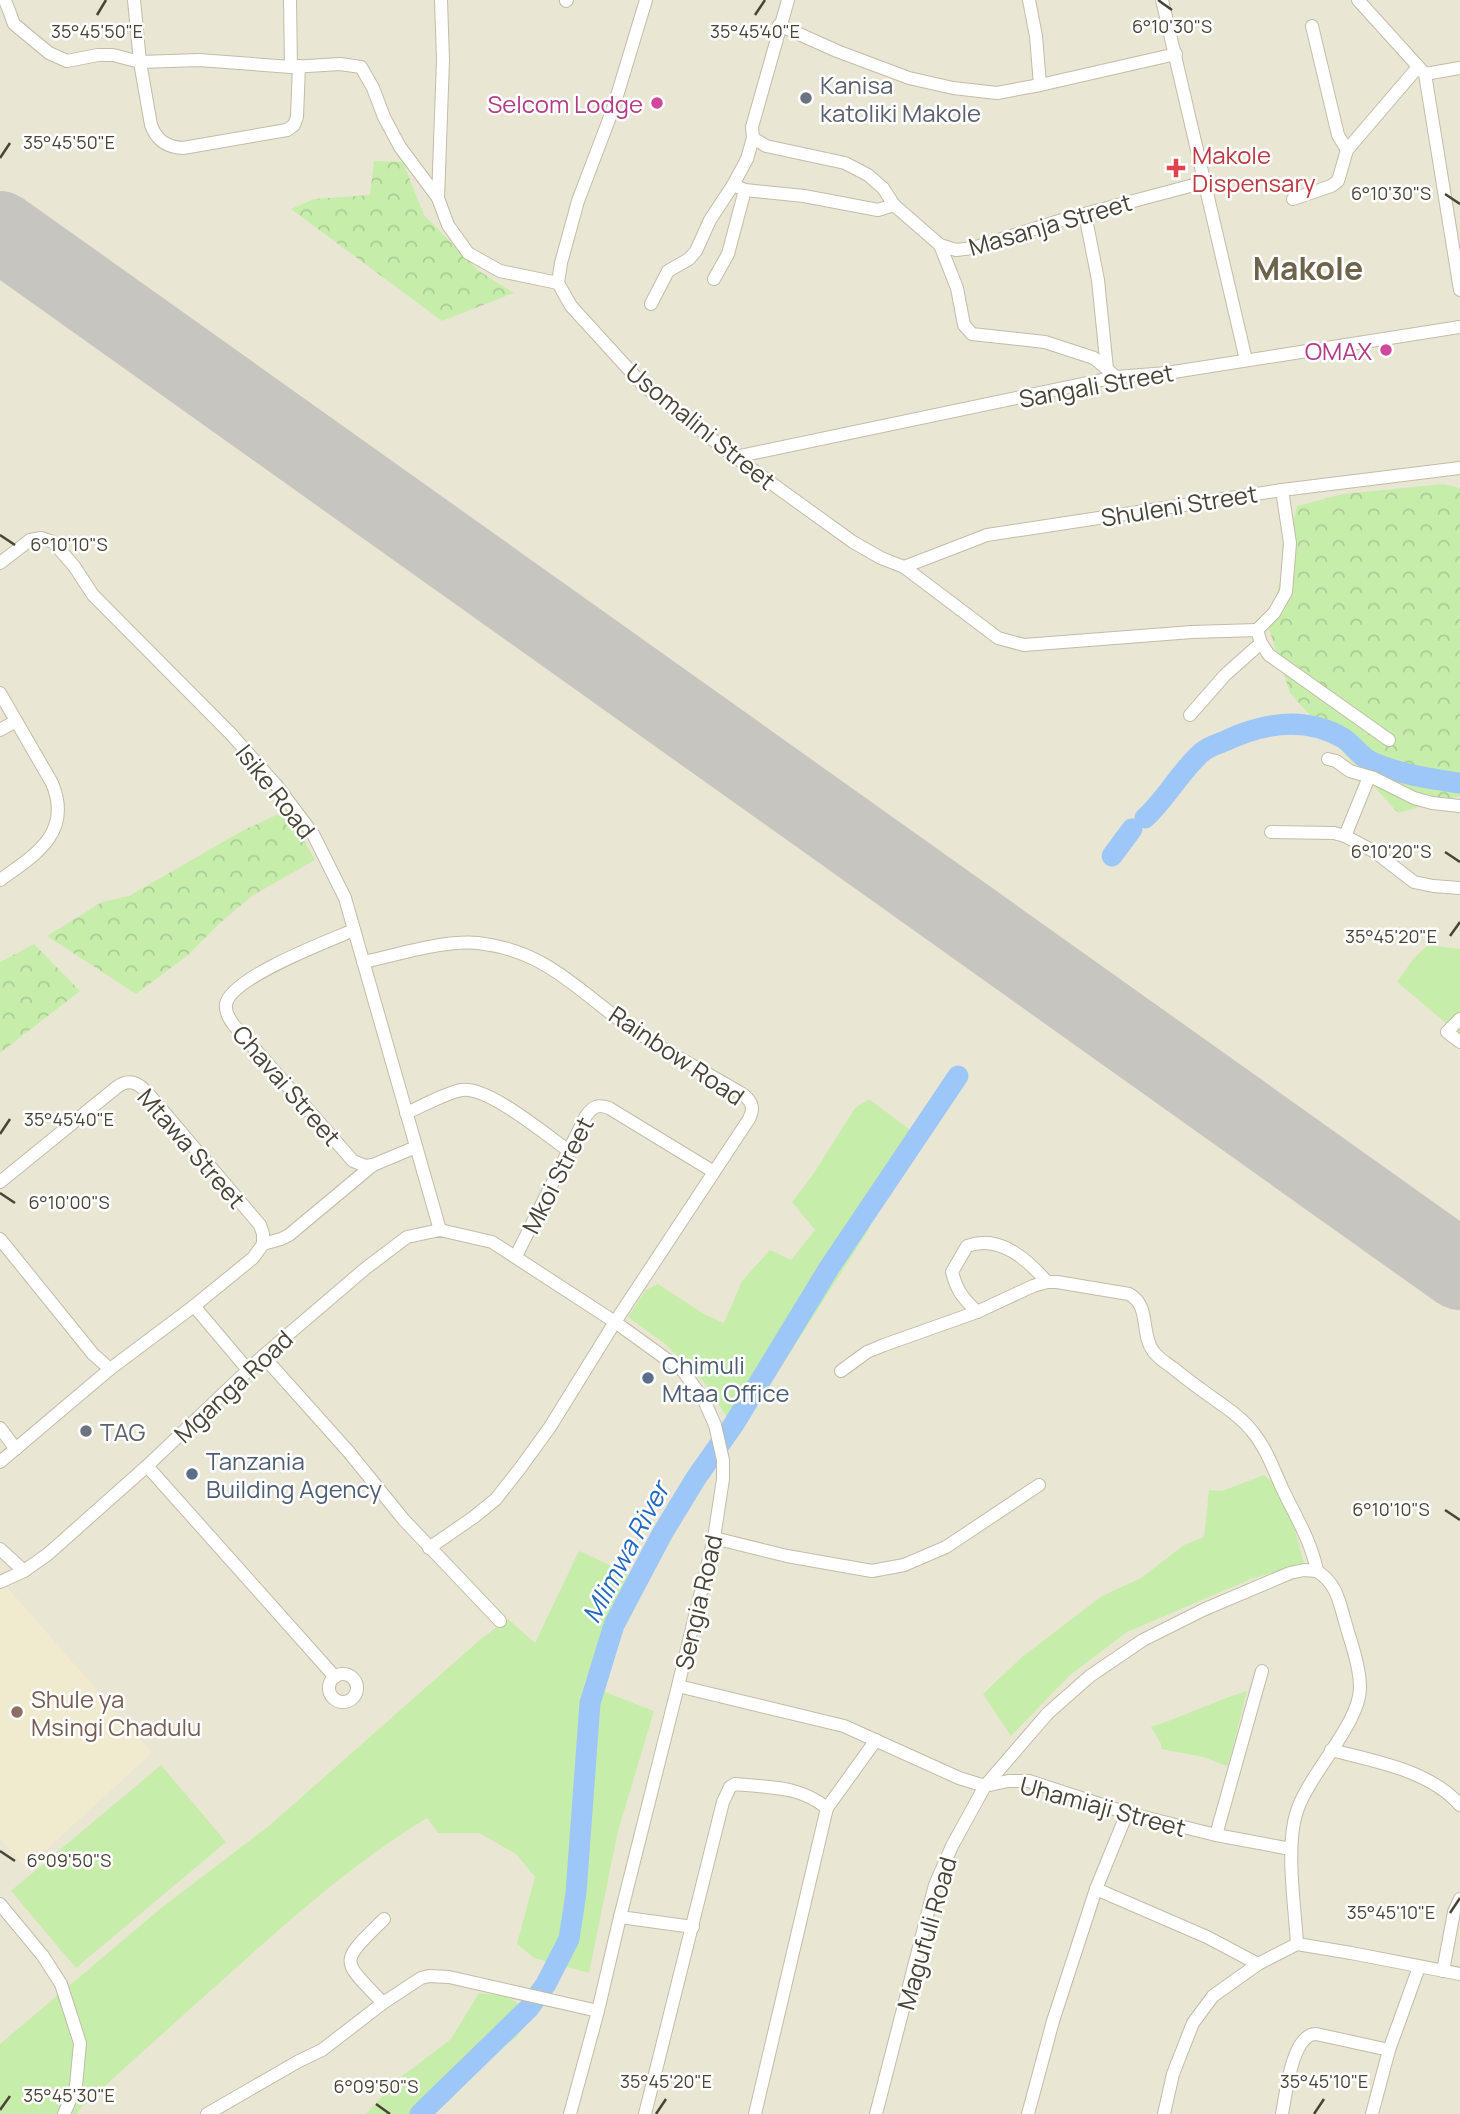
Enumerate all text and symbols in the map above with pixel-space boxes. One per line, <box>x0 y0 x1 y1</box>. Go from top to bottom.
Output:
text: 6°10'30"S <box>1132 14 1212 38</box>
text: 35°45'50"E <box>51 19 143 43</box>
text: 35°45'40"E <box>710 19 800 43</box>
place label: Kanisa katoliki Makole <box>820 68 981 129</box>
place label: Selcom Lodge <box>487 87 643 120</box>
marker: Kanisa katoliki Makole <box>798 90 814 106</box>
marker: Selcom Lodge <box>649 95 665 111</box>
text: 35°45'50"E <box>23 130 115 154</box>
place label: Makole Dispensary <box>1192 138 1316 199</box>
marker: Makole Dispensary <box>1166 158 1186 178</box>
text: 6°10'30"S <box>1351 181 1431 205</box>
street label: Masanja Street <box>965 185 1135 263</box>
district label: Makole <box>1253 246 1363 290</box>
place label: OMAX <box>1305 334 1372 367</box>
marker: OMAX <box>1378 342 1394 358</box>
street label: Usomalini Street <box>619 355 783 497</box>
street label: Sangali Street <box>1016 355 1176 415</box>
street label: Shuleni Street <box>1099 476 1259 534</box>
text: 6°10'10"S <box>30 532 108 556</box>
street label: Isike Road <box>229 737 323 845</box>
text: 6°10'20"S <box>1351 839 1431 863</box>
text: 35°45'20"E <box>1345 924 1437 948</box>
street label: Rainbow Road <box>603 998 751 1112</box>
street label: Chavai Street <box>225 1018 349 1152</box>
street label: Mtawa Street <box>131 1081 253 1215</box>
text: 35°45'40"E <box>24 1107 114 1131</box>
street label: Mkoi Street <box>513 1111 601 1239</box>
text: 6°10'00"S <box>28 1190 110 1214</box>
street label: Mganga Road <box>166 1322 300 1450</box>
place label: Chimuli Mtaa Office <box>662 1348 789 1409</box>
marker: Chimuli Mtaa Office <box>640 1370 656 1386</box>
place label: TAG <box>100 1415 146 1448</box>
marker: TAG <box>78 1423 94 1439</box>
place label: Tanzania Building Agency <box>206 1444 382 1505</box>
marker: Tanzania Building Agency <box>184 1466 200 1482</box>
water label: Mlimwa River <box>573 1472 679 1629</box>
text: 6°10'10"S <box>1352 1497 1430 1521</box>
street label: Sengia Road <box>666 1531 730 1673</box>
place label: Shule ya Msingi Chadulu <box>31 1682 201 1743</box>
marker: Shule ya Msingi Chadulu <box>9 1704 25 1720</box>
street label: Uhamiaji Street <box>1016 1768 1190 1844</box>
text: 6°09'50"S <box>27 1848 111 1872</box>
street label: Magufuli Road <box>888 1853 964 2013</box>
text: 35°45'10"E <box>1347 1900 1435 1924</box>
text: 35°45'20"E <box>620 2069 712 2093</box>
text: 35°45'10"E <box>1280 2069 1368 2093</box>
text: 6°09'50"S <box>334 2074 418 2098</box>
text: 35°45'30"E <box>23 2083 115 2107</box>

